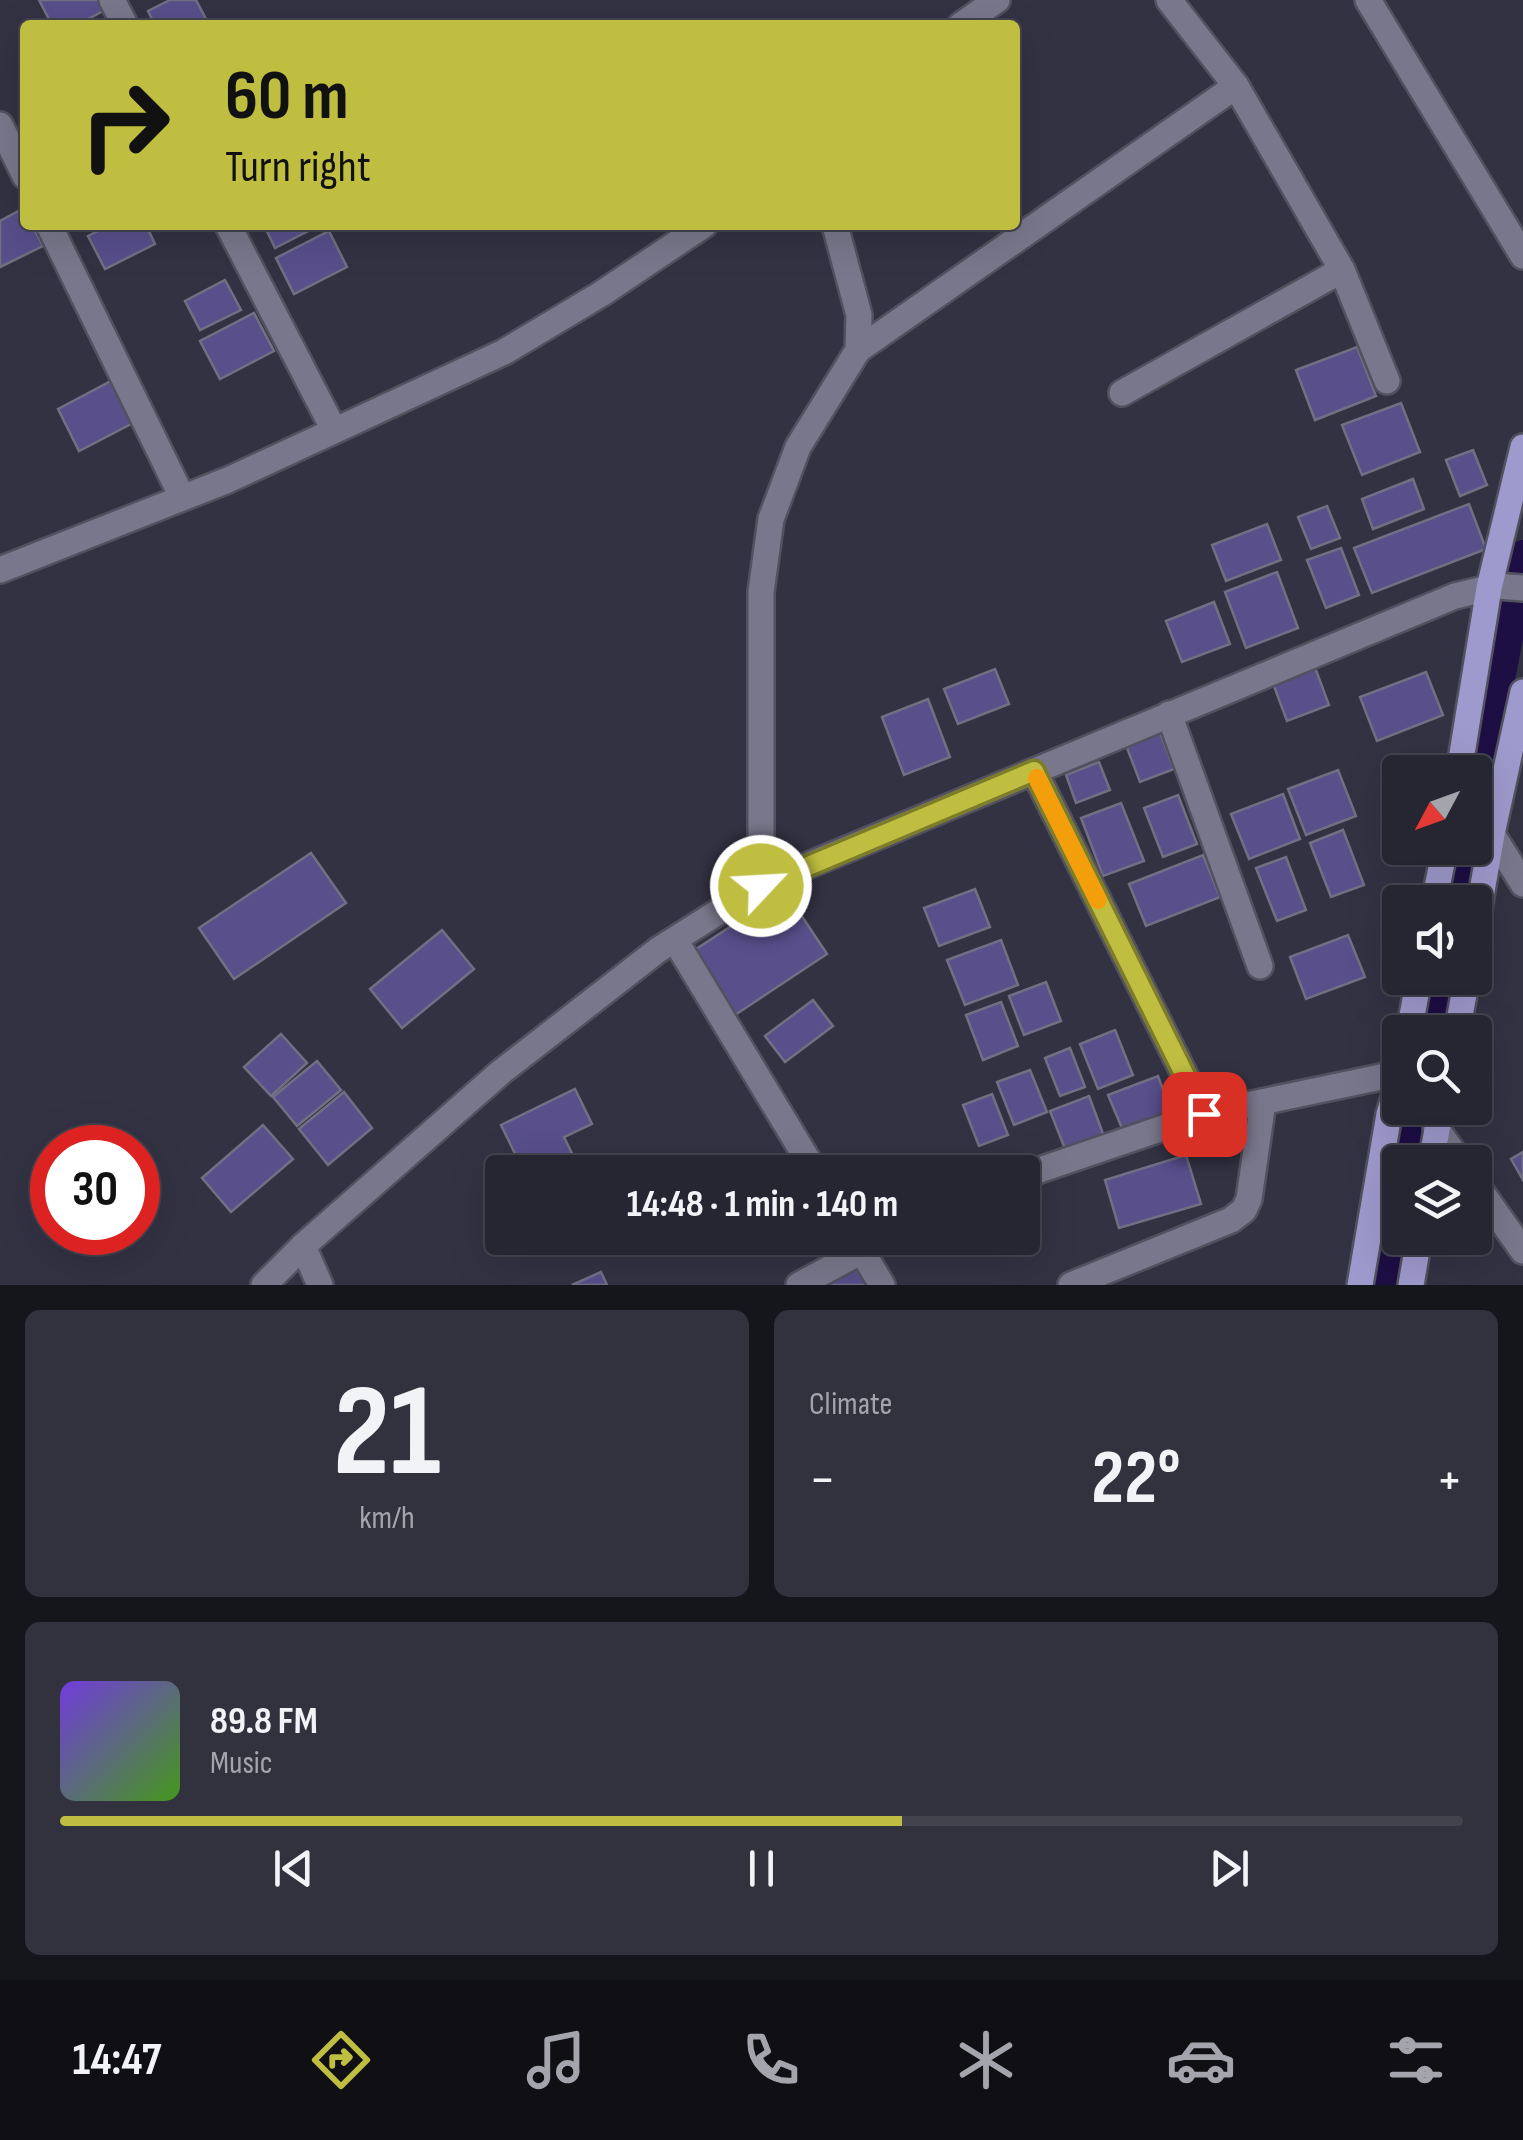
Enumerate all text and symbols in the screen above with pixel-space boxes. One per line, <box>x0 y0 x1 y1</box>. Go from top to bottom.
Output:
text: 60 m <box>225 55 349 139</box>
icon: right <box>60 60 190 190</box>
text: Turn right <box>225 140 371 195</box>
north arrow <box>1382 755 1492 865</box>
map controls <box>1382 755 1492 1255</box>
position arrow <box>709 834 813 938</box>
button: sound <box>1382 885 1492 995</box>
button: search <box>1382 1015 1492 1125</box>
pin <box>1162 1072 1247 1157</box>
icon: arrive <box>1177 1087 1232 1142</box>
speed limit sign: 30 <box>30 1125 160 1255</box>
button: layers <box>1382 1145 1492 1255</box>
text: 14:48 · 1 min · 140 m <box>627 1182 898 1227</box>
text: 21 <box>333 1356 441 1512</box>
text: Climate <box>809 1385 892 1424</box>
text: 22° <box>1091 1434 1181 1525</box>
text: − <box>809 1447 836 1514</box>
text: + <box>1436 1447 1463 1514</box>
text: km/h <box>359 1499 415 1538</box>
text: 89.8 FM <box>210 1699 318 1744</box>
text: Music <box>210 1744 273 1783</box>
icon: previous <box>266 1841 321 1896</box>
icon: pause <box>734 1841 789 1896</box>
icon: next <box>1202 1841 1257 1896</box>
icon: directions <box>306 2025 376 2095</box>
icon: music <box>521 2025 591 2095</box>
icon: phone <box>736 2025 806 2095</box>
icon: climate <box>951 2025 1021 2095</box>
icon: car <box>1166 2025 1236 2095</box>
icon: filters <box>1381 2025 1451 2095</box>
text: 14:47 <box>72 2033 161 2088</box>

